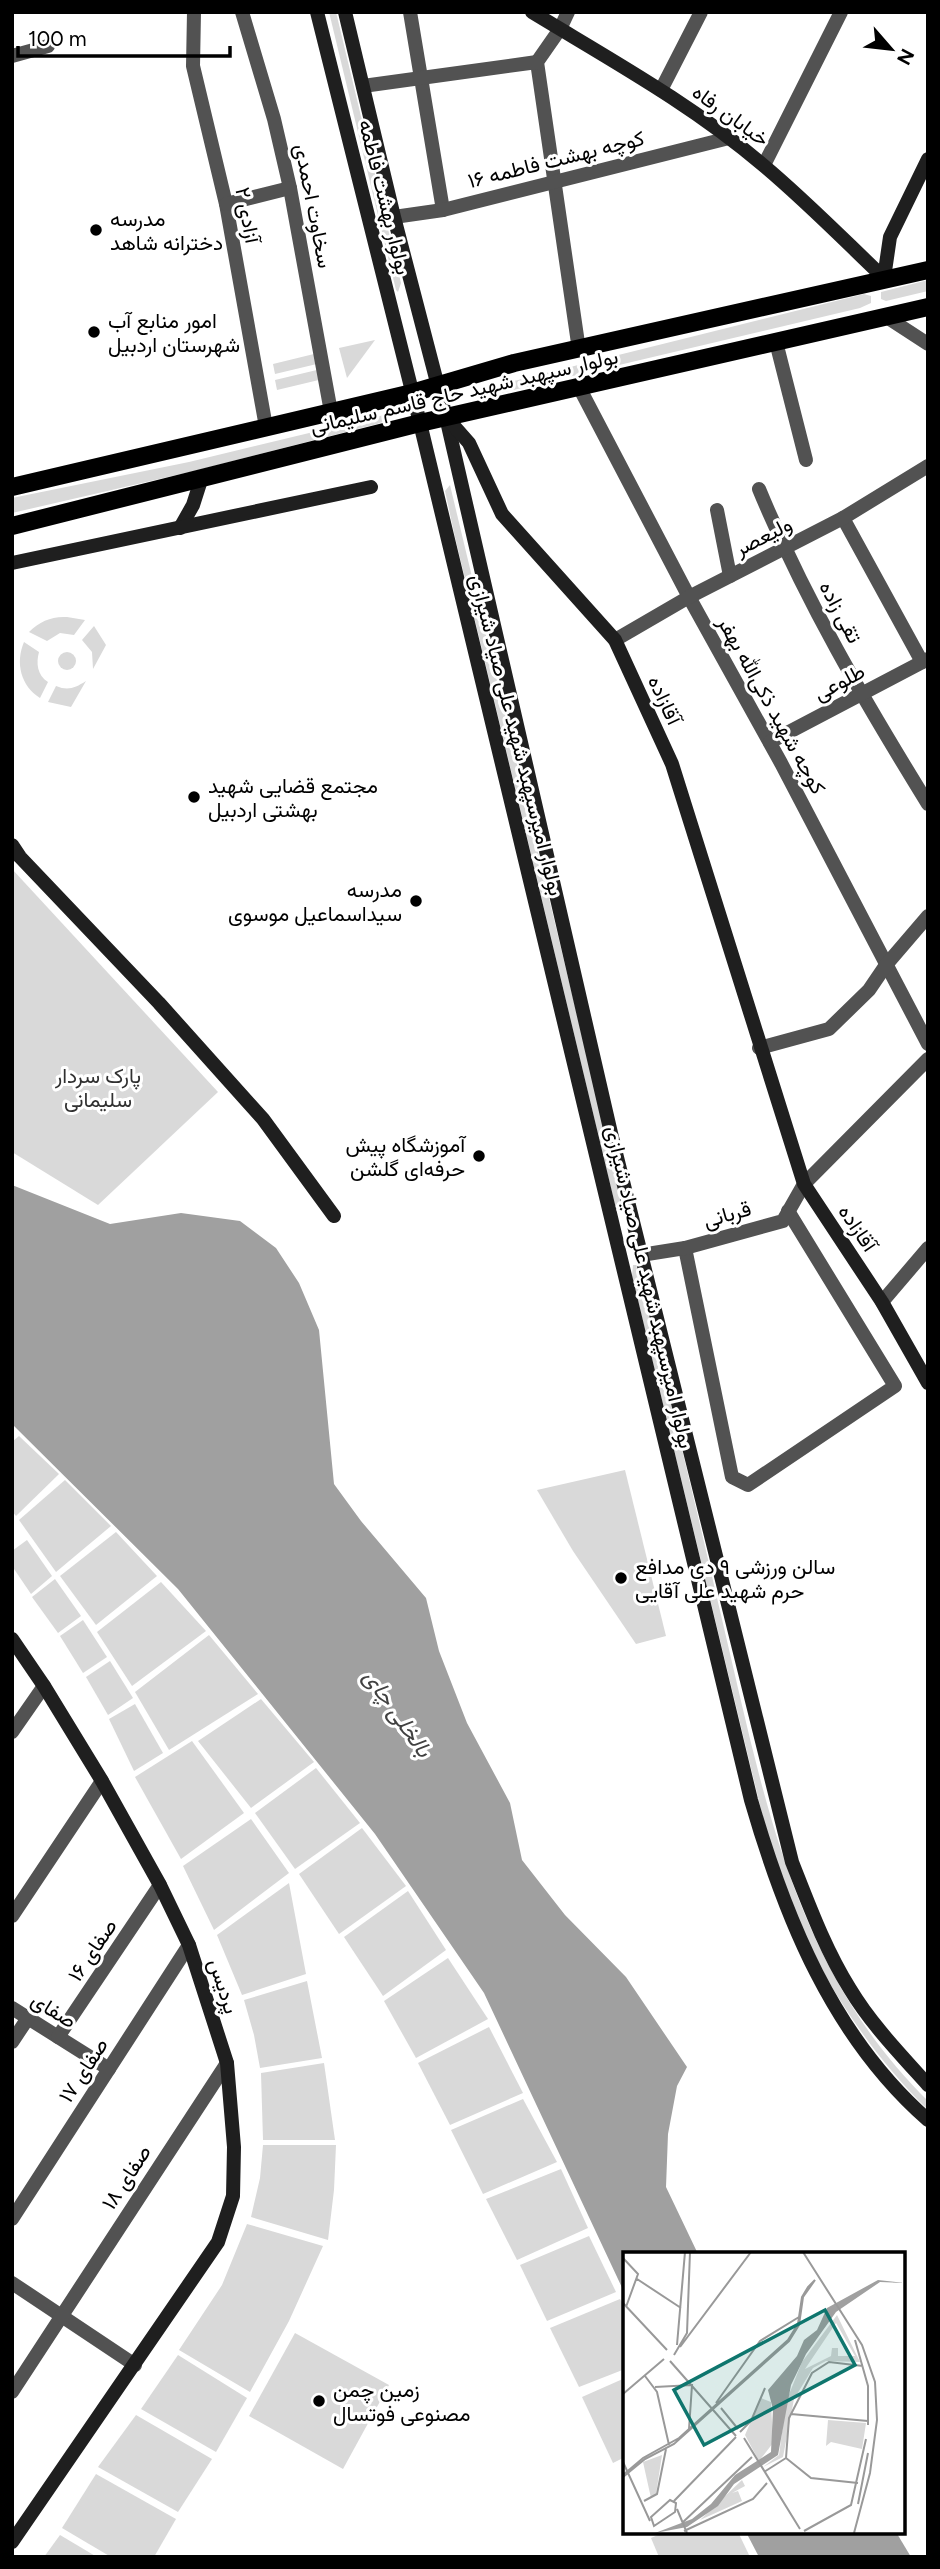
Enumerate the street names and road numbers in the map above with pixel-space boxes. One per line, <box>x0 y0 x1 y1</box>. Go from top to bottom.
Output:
street label: خیابان رفاه <box>687 79 774 152</box>
street label: بولوار بهشت فاطمه <box>353 117 416 277</box>
street label: کوچه بهشت فاطمه ۱۶ <box>465 125 647 195</box>
street label: سخاوت احمدی <box>289 142 338 271</box>
street label: آزادی ۲ <box>229 185 266 247</box>
street label: بولوار سپهبد شهید حاج قاسم سلیمانی <box>307 343 621 441</box>
street label: ولیعصر <box>729 511 796 562</box>
street label: بولوار امیرسپهبد شهید علی صیاد شیرازی <box>463 572 569 899</box>
street label: تقی زاده <box>813 577 868 648</box>
street label: کوچه شهید ذکی‌الله بهفر <box>710 611 831 799</box>
street label: طلوعی <box>809 658 869 707</box>
street label: آقازاده <box>642 672 688 731</box>
street label: بولوار امیرسپهبد شهید علی صیاد شیرازی <box>599 1123 699 1451</box>
street label: قربانی <box>700 1195 754 1234</box>
street label: آقازاده <box>833 1200 884 1259</box>
street label: صفای ۱۶ <box>62 1914 122 1986</box>
street label: پردیس <box>202 1955 245 2017</box>
street label: صفای <box>27 1987 81 2033</box>
street label: صفای ۱۷ <box>53 2033 113 2107</box>
street label: صفای ۱۸ <box>96 2140 156 2214</box>

